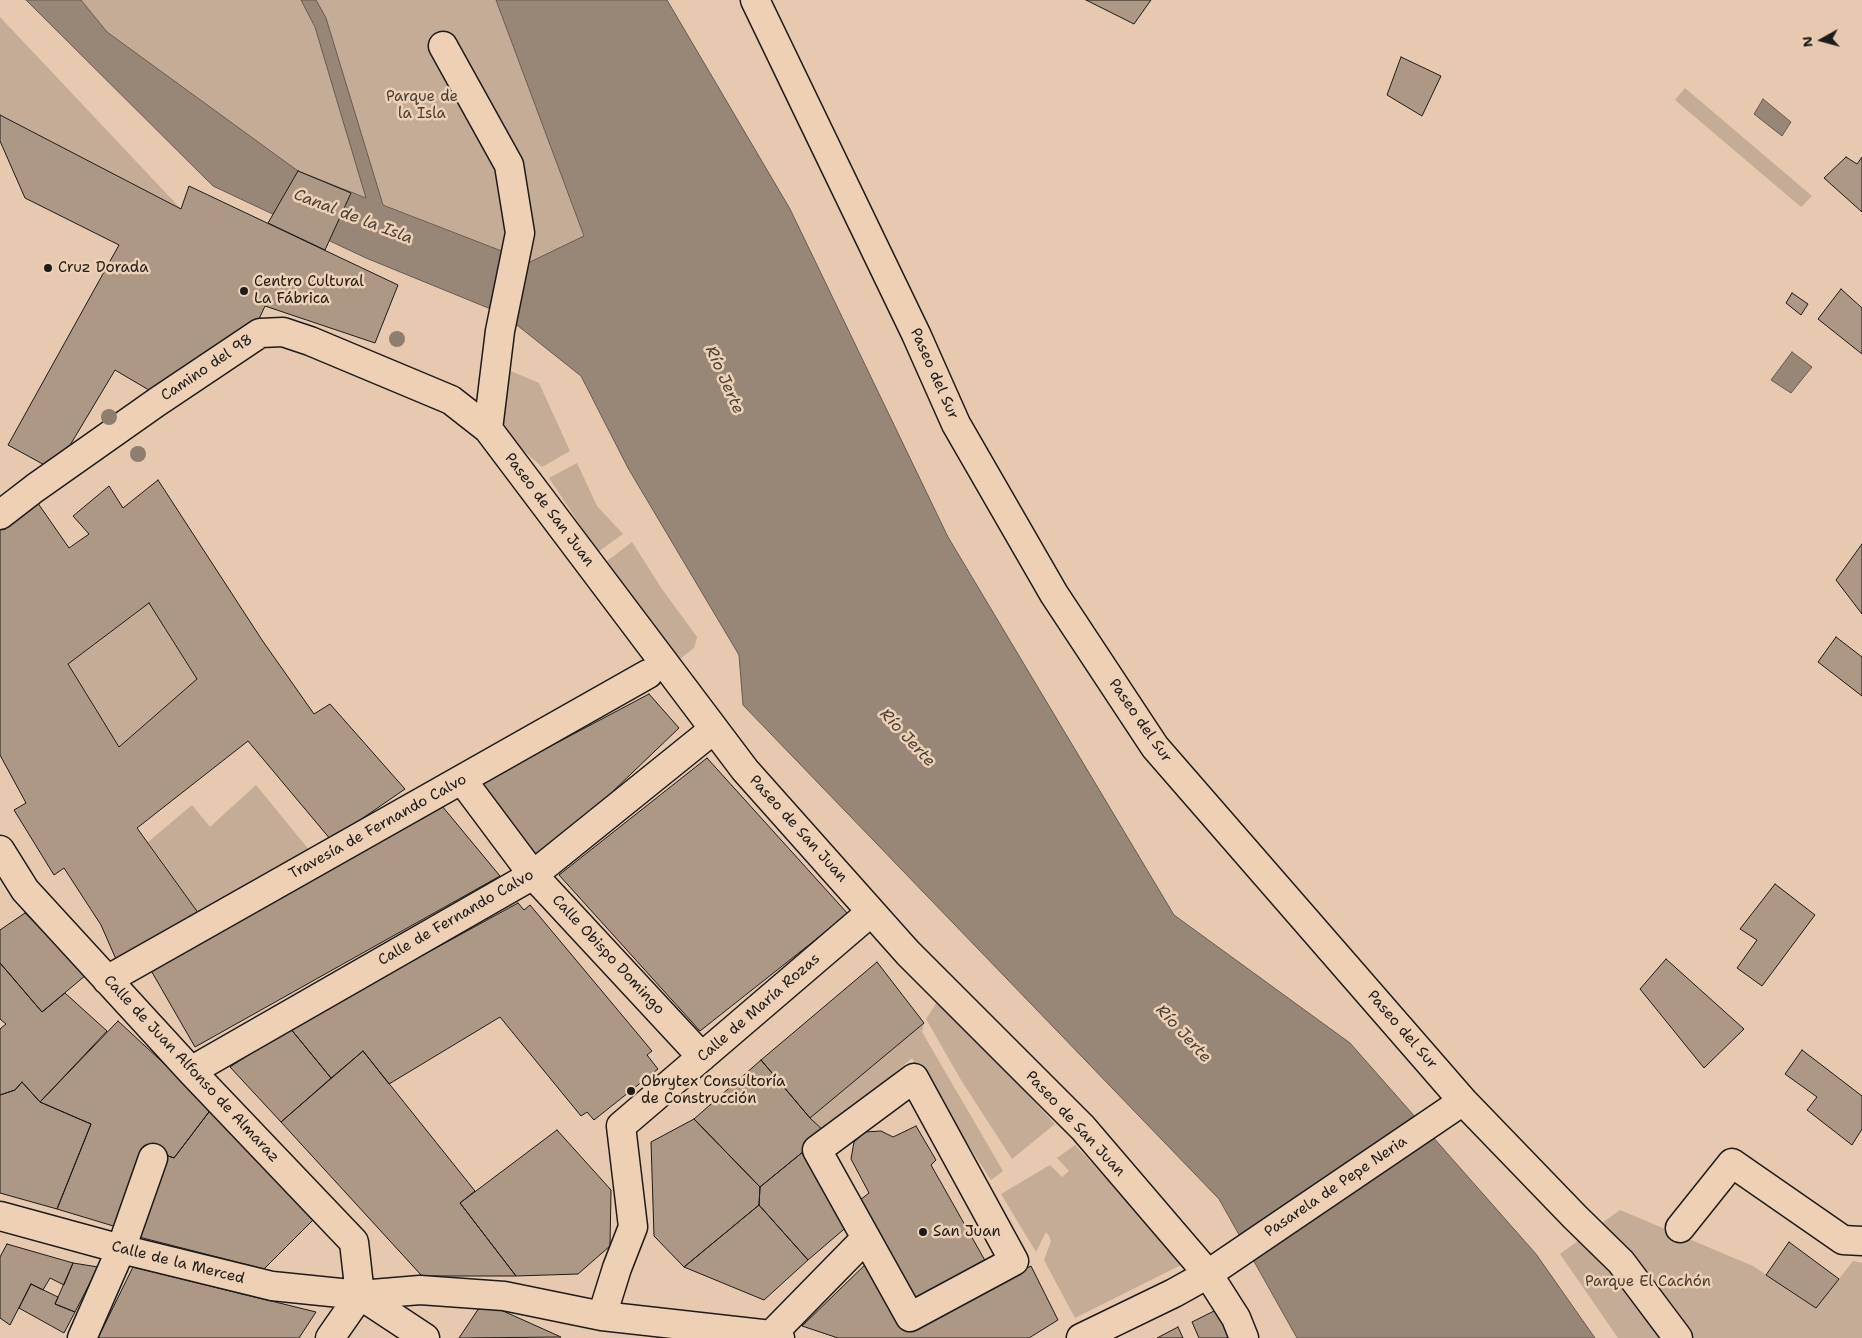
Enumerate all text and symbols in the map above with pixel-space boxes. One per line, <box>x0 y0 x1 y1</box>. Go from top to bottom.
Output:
north arrow <box>1797 15 1847 65</box>
text: N <box>1798 35 1817 48</box>
park label: Parque de la Isla <box>386 88 458 123</box>
water label: Canal de la Isla <box>291 185 415 249</box>
place label: Cruz Dorada <box>58 259 149 277</box>
marker: Cruz Dorada <box>42 262 54 274</box>
place label: Centro Cultural La Fábrica <box>254 273 364 308</box>
marker: Centro Cultural La Fábrica <box>238 285 250 297</box>
street label: Paseo del Sur <box>906 326 962 422</box>
street label: Camino del 98 <box>158 331 256 405</box>
water label: Río Jerte <box>701 343 747 417</box>
street label: Paseo de San Juan <box>500 450 598 570</box>
street label: Paseo del Sur <box>1105 676 1175 766</box>
water label: Río Jerte <box>875 705 939 771</box>
street label: Travesía de Fernando Calvo <box>286 771 470 883</box>
street label: Paseo de San Juan <box>745 772 851 886</box>
street label: Calle de Fernando Calvo <box>375 866 537 970</box>
street label: Calle Obispo Domingo <box>548 891 668 1019</box>
street label: Calle de María Rozas <box>694 950 824 1066</box>
street label: Calle de Juan Alfonso de Almaraz <box>99 972 283 1166</box>
street label: Paseo del Sur <box>1363 987 1441 1073</box>
water label: Río Jerte <box>1151 1001 1215 1067</box>
street label: Paseo de San Juan <box>1021 1068 1129 1180</box>
place label: Obrytex Consultoría de Construcción <box>641 1073 785 1108</box>
marker: Obrytex Consultoría de Construcción <box>625 1085 637 1097</box>
street label: Pasarela de Pepe Neria <box>1261 1133 1411 1241</box>
place label: San Juan <box>933 1223 1001 1241</box>
marker: San Juan <box>917 1226 929 1238</box>
street label: Calle de la Merced <box>110 1238 246 1288</box>
park label: Parque El Cachón <box>1585 1273 1711 1291</box>

